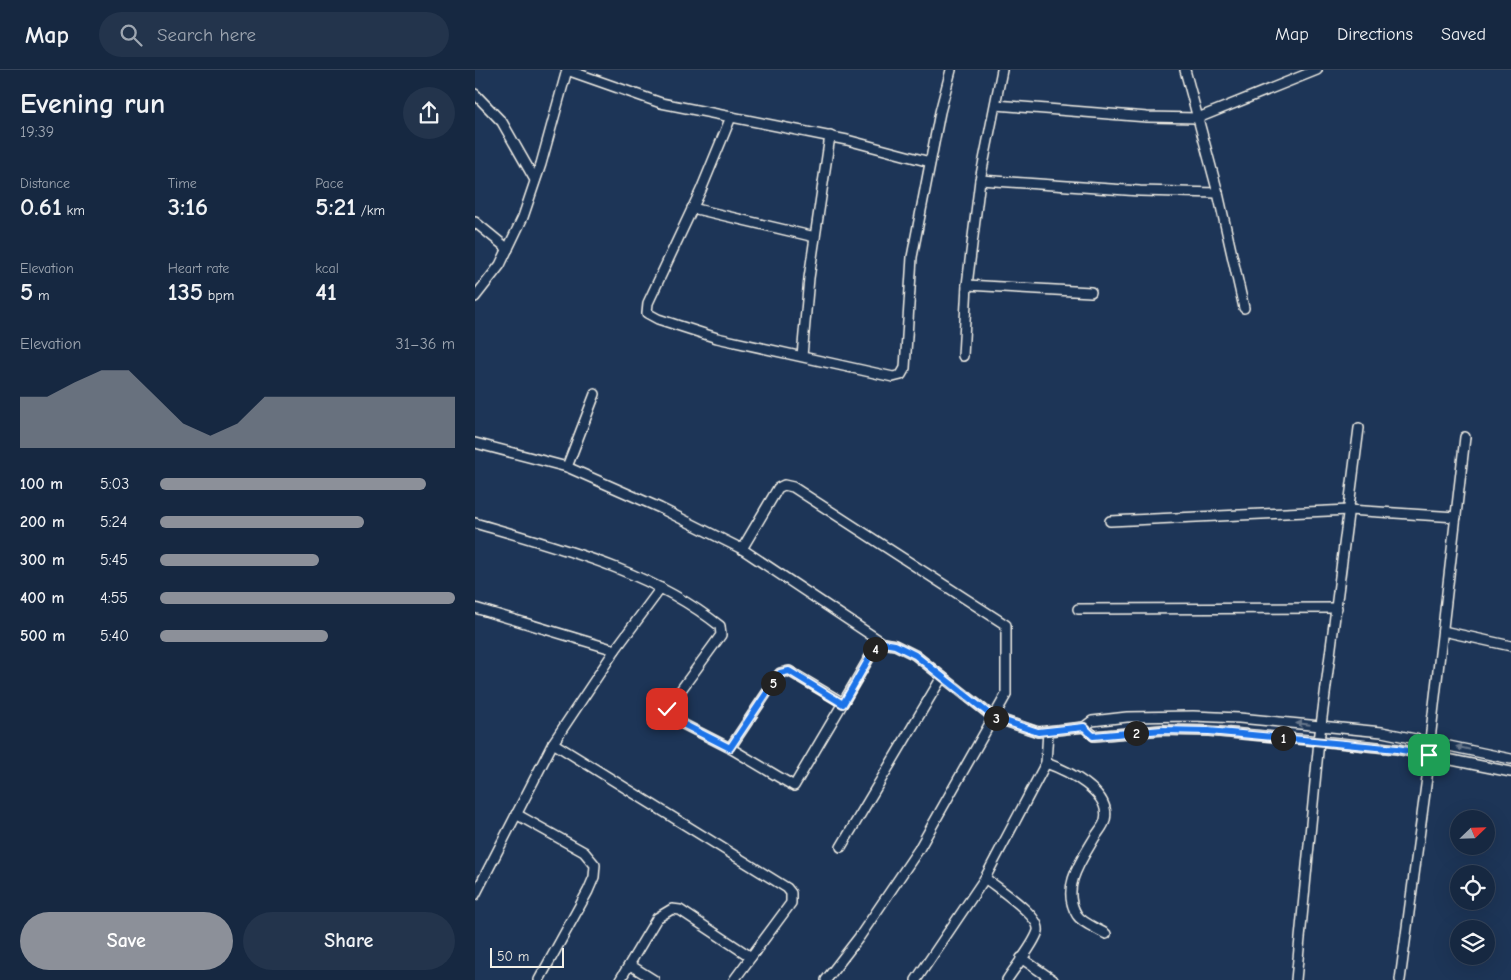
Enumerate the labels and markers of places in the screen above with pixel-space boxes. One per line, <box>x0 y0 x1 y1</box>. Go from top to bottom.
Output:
pin: 4 <box>863 636 887 662</box>
pin: 5 <box>761 670 785 696</box>
pin <box>646 688 688 730</box>
pin: 3 <box>983 706 1009 730</box>
pin: 2 <box>1123 720 1149 746</box>
pin: 1 <box>1271 726 1295 750</box>
pin <box>1408 734 1450 776</box>

